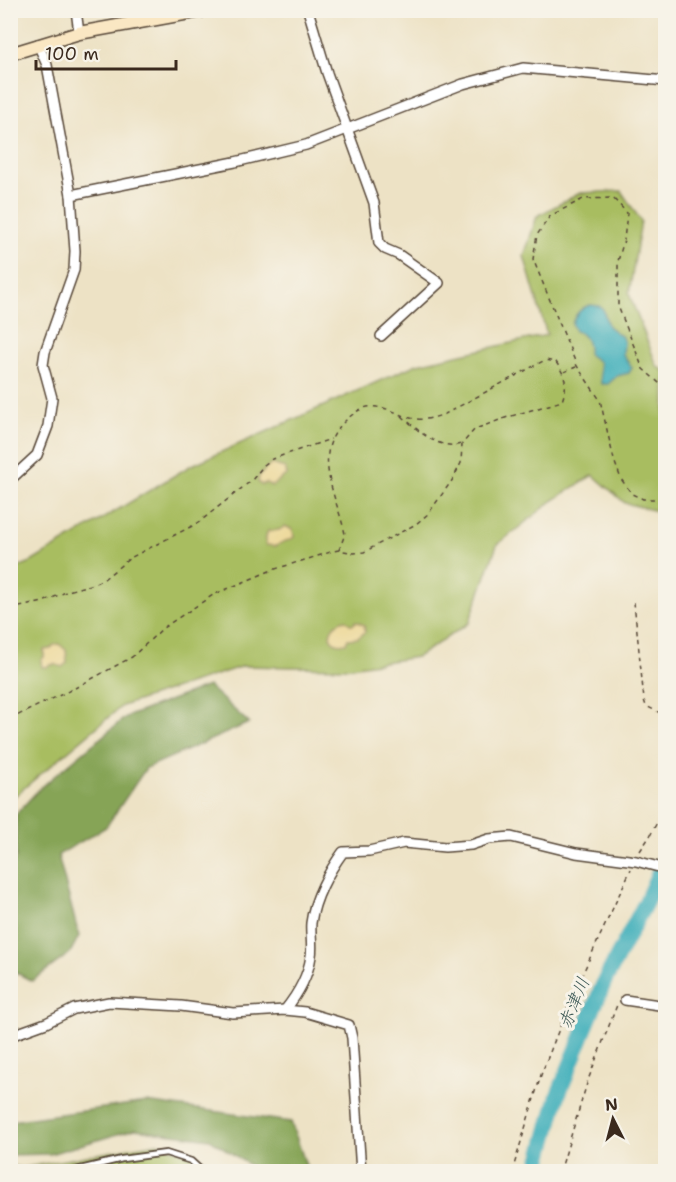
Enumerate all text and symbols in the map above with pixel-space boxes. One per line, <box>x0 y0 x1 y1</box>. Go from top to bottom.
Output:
scale bar <box>36 33 176 71</box>
text: 100 m <box>45 42 99 66</box>
water label: 赤津川 <box>553 973 595 1033</box>
north arrow <box>583 1089 643 1149</box>
text: N <box>604 1093 619 1116</box>

